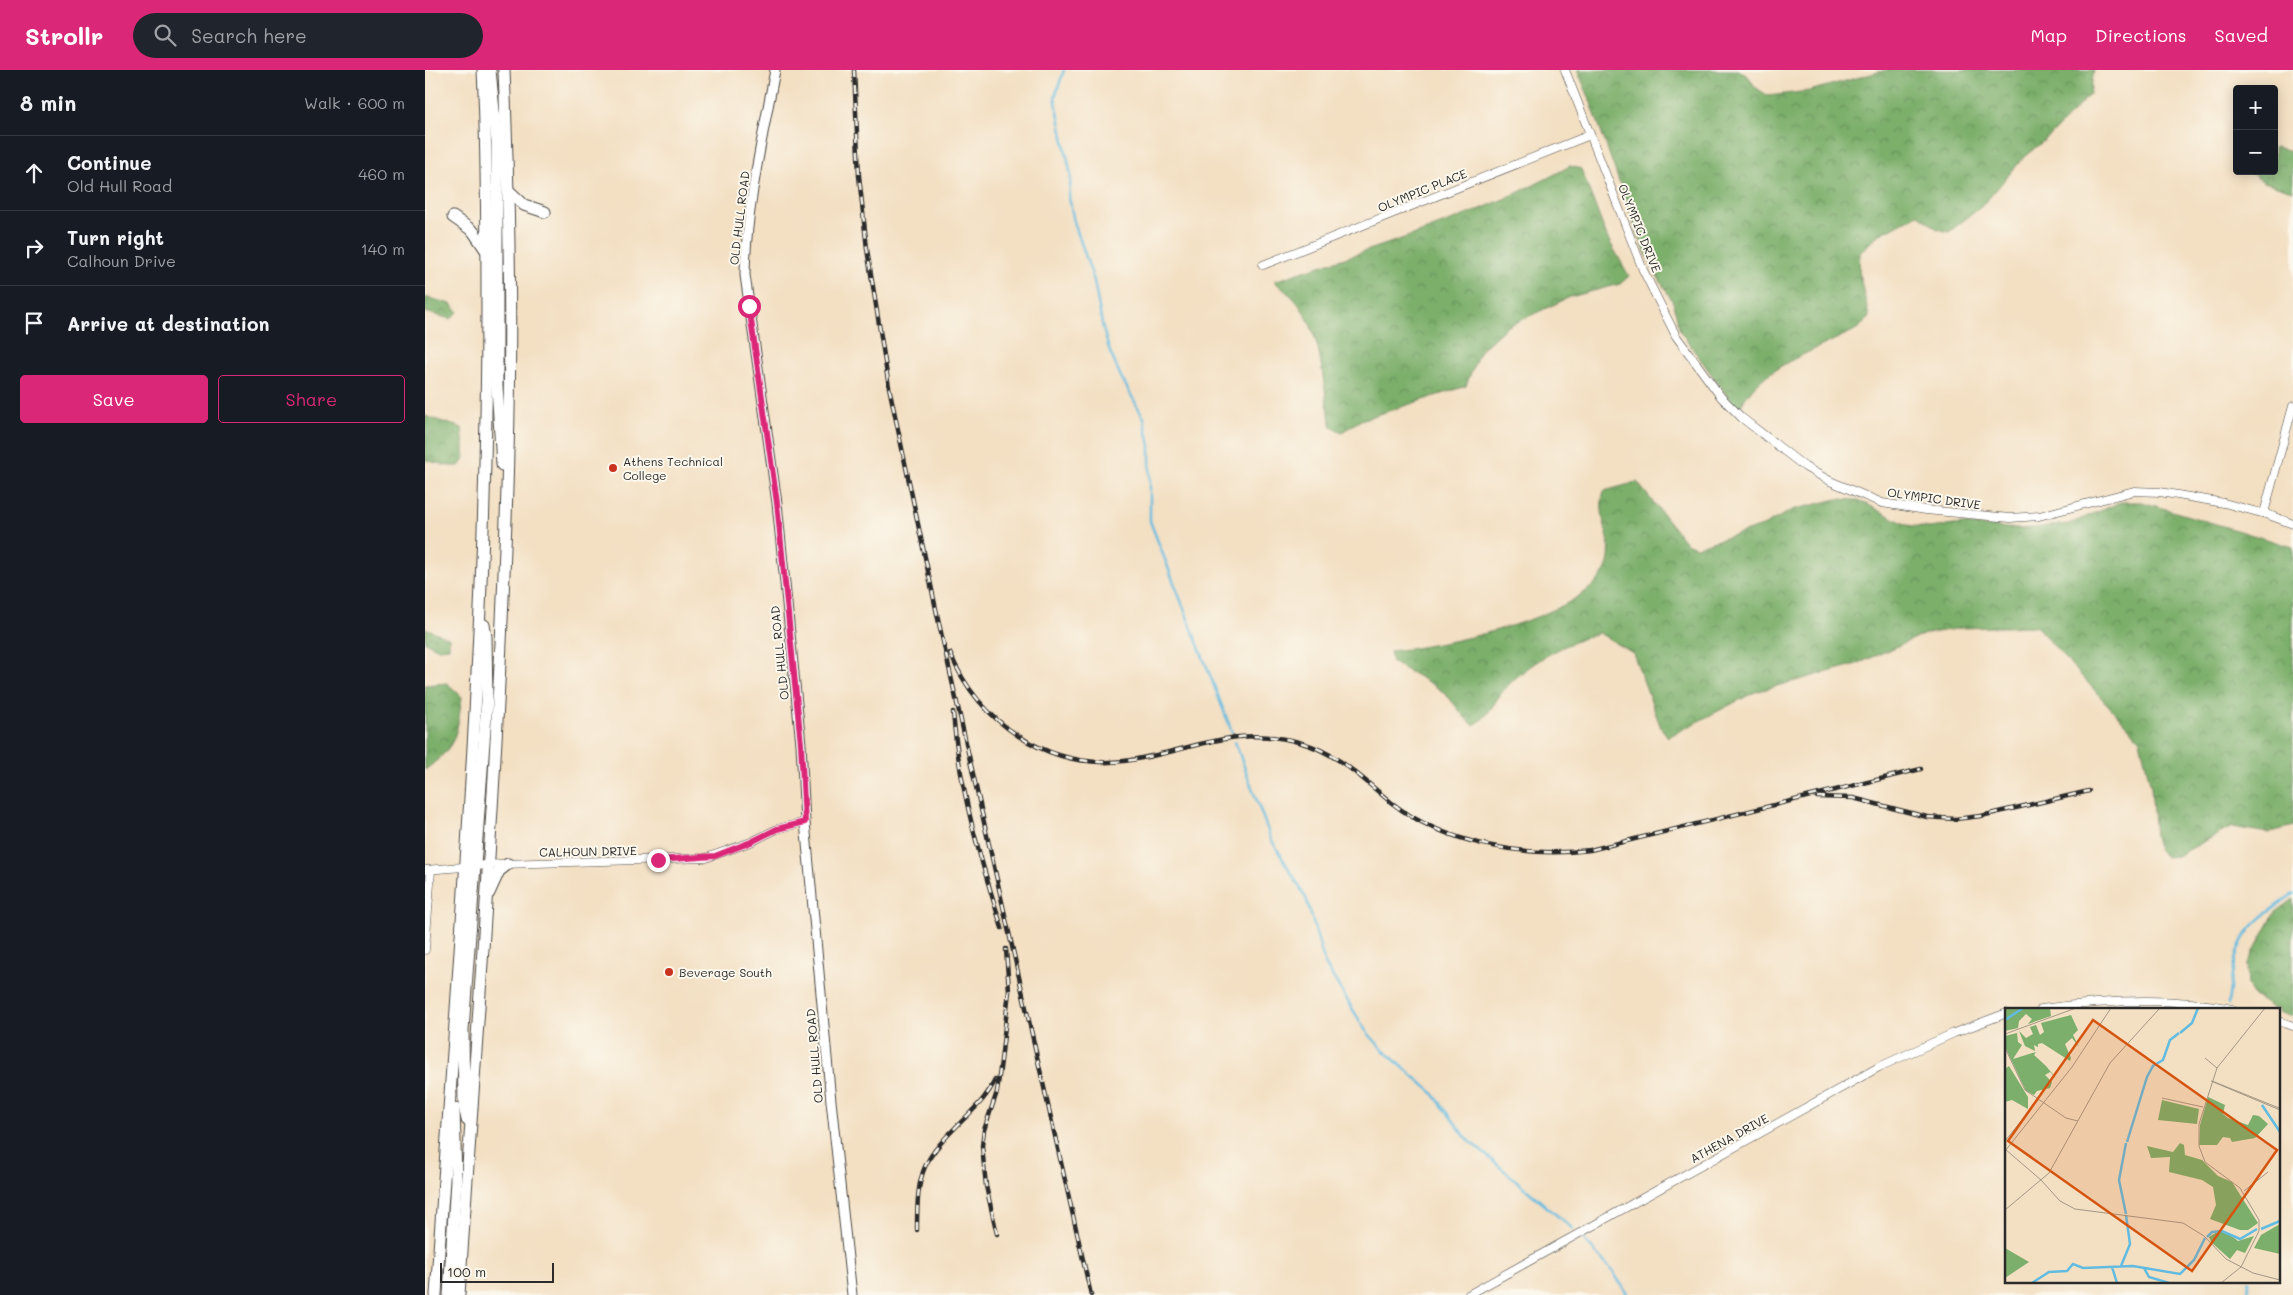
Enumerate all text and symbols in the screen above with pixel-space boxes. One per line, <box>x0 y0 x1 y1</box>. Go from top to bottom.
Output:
search box <box>133 13 483 58</box>
text: Strollr <box>25 20 103 51</box>
icon: search <box>151 21 179 49</box>
text: Search here <box>191 23 307 48</box>
text: Map <box>2030 23 2067 47</box>
text: Directions <box>2095 23 2187 47</box>
text: Saved <box>2215 23 2268 47</box>
map controls <box>2233 85 2278 175</box>
button: + <box>2233 85 2278 130</box>
text: 8 min <box>20 89 76 116</box>
text: Walk · 600 m <box>304 92 405 113</box>
button: − <box>2233 130 2278 175</box>
text: Continue <box>67 150 152 175</box>
icon: ahead <box>20 159 48 187</box>
text: 460 m <box>358 163 405 184</box>
street label: OLYMPIC PLACE <box>1375 165 1469 215</box>
street label: OLD HULL ROAD <box>725 170 753 266</box>
text: Old Hull Road <box>67 175 172 196</box>
street label: OLYMPIC DRIVE <box>1615 181 1665 275</box>
text: Turn right <box>67 225 164 250</box>
icon: right <box>20 234 48 262</box>
text: 140 m <box>361 238 405 259</box>
text: Calhoun Drive <box>67 250 176 271</box>
route start <box>738 295 761 318</box>
icon: arrive <box>20 309 48 337</box>
text: Arrive at destination <box>67 311 270 336</box>
button: Save <box>20 375 208 423</box>
button: Share <box>218 375 405 423</box>
place label: Athens Technical College <box>623 453 723 483</box>
marker: Athens Technical College <box>607 462 619 474</box>
street label: OLYMPIC DRIVE <box>1886 484 1982 512</box>
street label: OLD HULL ROAD <box>766 605 792 701</box>
street label: CALHOUN DRIVE <box>539 842 637 860</box>
route end <box>647 849 670 872</box>
place label: Beverage South <box>679 964 772 980</box>
marker: Beverage South <box>663 966 675 978</box>
street label: OLD HULL ROAD <box>802 1008 826 1104</box>
inset map <box>2005 1008 2281 1282</box>
street label: ATHENA DRIVE <box>1687 1110 1771 1166</box>
scale bar <box>440 1260 554 1283</box>
text: 100 m <box>447 1262 486 1281</box>

